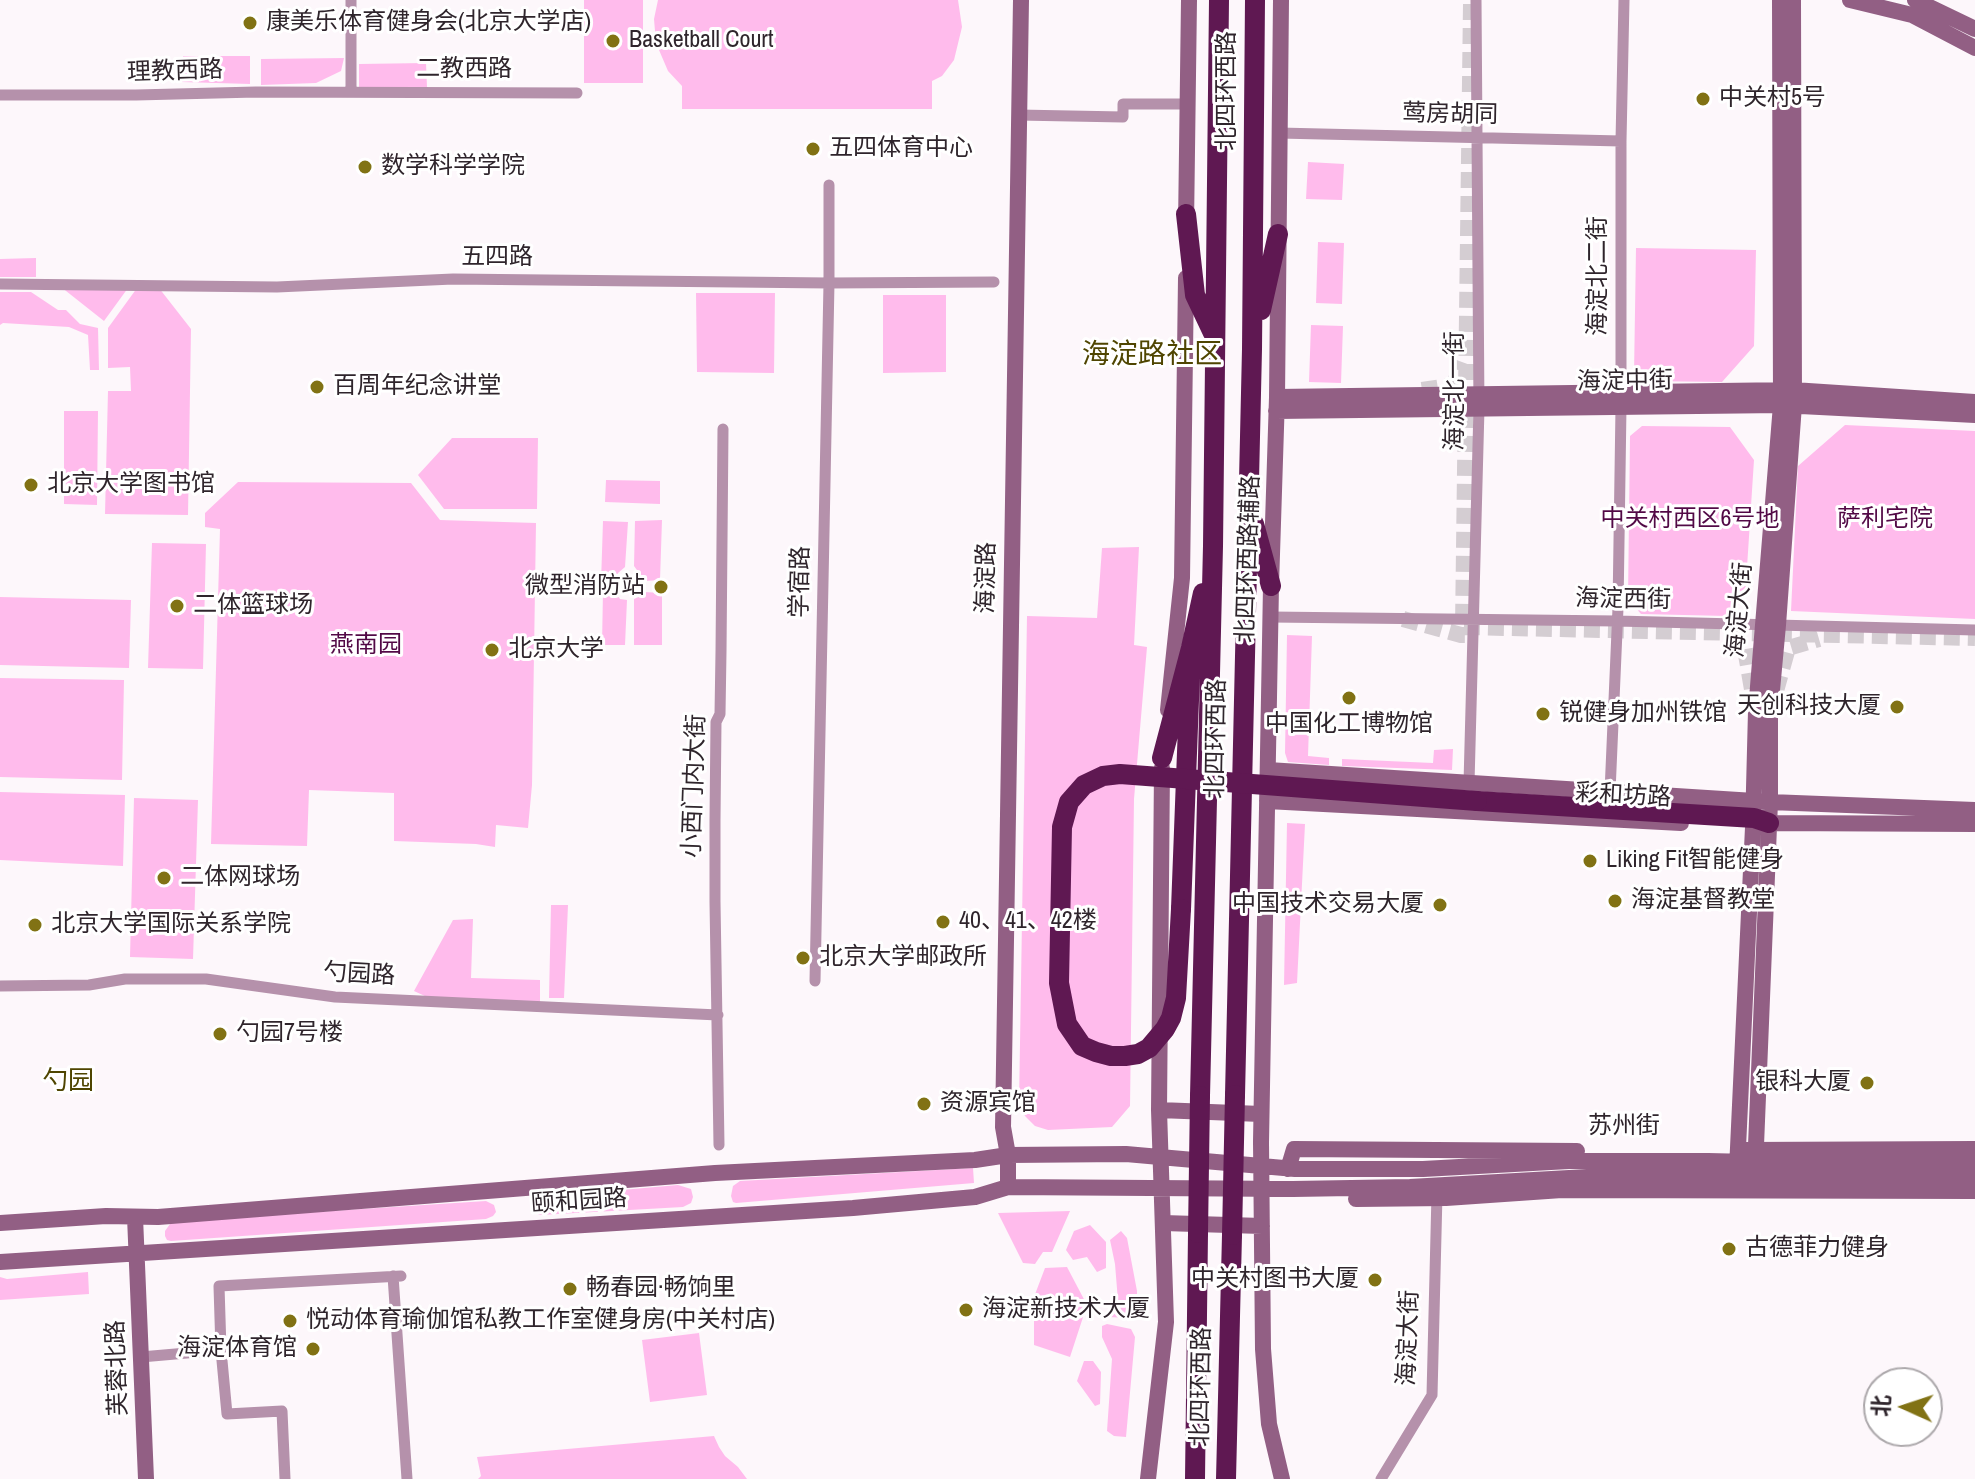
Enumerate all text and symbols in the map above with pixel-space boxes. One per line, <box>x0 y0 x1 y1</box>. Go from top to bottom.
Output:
place label: 康美乐体育健身会(北京大学店) <box>266 9 591 37</box>
marker: 康美乐体育健身会(北京大学店) <box>241 14 259 32</box>
place label: Basketball Court <box>629 27 773 55</box>
street label: 北四环西路 <box>1214 31 1242 151</box>
marker: Basketball Court <box>604 32 622 50</box>
street label: 理教西路 <box>127 56 223 88</box>
street label: 二教西路 <box>416 56 512 84</box>
place label: 中关村5号 <box>1719 85 1826 113</box>
marker: 中关村5号 <box>1694 90 1712 108</box>
street label: 莺房胡同 <box>1402 100 1498 130</box>
place label: 五四体育中心 <box>829 135 973 163</box>
marker: 五四体育中心 <box>804 140 822 158</box>
place label: 数学科学学院 <box>381 153 525 181</box>
marker: 数学科学学院 <box>356 158 374 176</box>
street label: 海淀北二街 <box>1585 216 1613 336</box>
street label: 五四路 <box>461 244 533 272</box>
street label: 海淀北一街 <box>1442 331 1470 451</box>
district label: 海淀路社区 <box>1082 338 1222 372</box>
street label: 海淀中街 <box>1577 367 1673 397</box>
place label: 百周年纪念讲堂 <box>333 373 501 401</box>
marker: 百周年纪念讲堂 <box>308 378 326 396</box>
place label: 北京大学图书馆 <box>47 471 215 499</box>
street label: 北四环西路辅路 <box>1232 475 1266 643</box>
marker: 北京大学图书馆 <box>22 476 40 494</box>
park label: 中关村西区6号地 <box>1601 506 1779 534</box>
park label: 萨利宅院 <box>1837 506 1933 534</box>
street label: 海淀路 <box>972 542 1002 614</box>
street label: 学宿路 <box>786 546 816 618</box>
street label: 海淀大街 <box>1721 561 1759 659</box>
place label: 微型消防站 <box>525 573 645 601</box>
marker: 微型消防站 <box>652 578 670 596</box>
street label: 海淀西街 <box>1575 585 1671 615</box>
place label: 二体篮球场 <box>193 592 313 620</box>
marker: 二体篮球场 <box>168 597 186 615</box>
park label: 燕南园 <box>330 632 402 660</box>
place label: 北京大学 <box>508 636 604 664</box>
marker: 北京大学 <box>483 641 501 659</box>
street label: 北四环西路 <box>1202 679 1232 799</box>
marker: 中国化工博物馆 <box>1340 689 1358 707</box>
place label: 天创科技大厦 <box>1737 693 1881 721</box>
marker: 天创科技大厦 <box>1888 698 1906 716</box>
place label: 锐健身加州铁馆 <box>1559 700 1727 728</box>
marker: 锐健身加州铁馆 <box>1534 705 1552 723</box>
place label: 中国化工博物馆 <box>1265 711 1433 739</box>
street label: 小西门内大街 <box>678 714 712 858</box>
street label: 彩和坊路 <box>1574 779 1672 813</box>
place label: Liking Fit智能健身 <box>1606 847 1784 875</box>
marker: Liking Fit智能健身 <box>1581 852 1599 870</box>
place label: 二体网球场 <box>180 864 300 892</box>
marker: 二体网球场 <box>155 869 173 887</box>
place label: 海淀基督教堂 <box>1631 887 1775 915</box>
place label: 中国技术交易大厦 <box>1232 891 1424 919</box>
marker: 海淀基督教堂 <box>1606 892 1624 910</box>
marker: 中国技术交易大厦 <box>1431 896 1449 914</box>
place label: 40、41、42楼 <box>959 908 1097 936</box>
place label: 北京大学国际关系学院 <box>51 911 291 939</box>
marker: 40、41、42楼 <box>934 913 952 931</box>
marker: 北京大学国际关系学院 <box>26 916 44 934</box>
place label: 北京大学邮政所 <box>819 944 987 972</box>
marker: 北京大学邮政所 <box>794 949 812 967</box>
street label: 勺园路 <box>322 959 396 991</box>
place label: 勺园7号楼 <box>236 1020 343 1048</box>
marker: 勺园7号楼 <box>211 1025 229 1043</box>
district label: 勺园 <box>42 1066 94 1098</box>
place label: 银科大厦 <box>1755 1069 1851 1097</box>
marker: 银科大厦 <box>1858 1074 1876 1092</box>
place label: 资源宾馆 <box>940 1090 1036 1118</box>
marker: 资源宾馆 <box>915 1095 933 1113</box>
street label: 苏州街 <box>1588 1113 1660 1141</box>
street label: 颐和园路 <box>530 1184 628 1220</box>
place label: 古德菲力健身 <box>1745 1235 1889 1263</box>
marker: 古德菲力健身 <box>1720 1240 1738 1258</box>
place label: 中关村图书大厦 <box>1191 1266 1359 1294</box>
marker: 中关村图书大厦 <box>1366 1271 1384 1289</box>
place label: 畅春园·畅饷里 <box>586 1275 735 1303</box>
marker: 畅春园·畅饷里 <box>561 1280 579 1298</box>
street label: 海淀大街 <box>1393 1290 1425 1386</box>
place label: 海淀新技术大厦 <box>982 1296 1150 1324</box>
marker: 海淀新技术大厦 <box>957 1301 975 1319</box>
place label: 悦动体育瑜伽馆私教工作室健身房(中关村店) <box>306 1307 775 1335</box>
marker: 悦动体育瑜伽馆私教工作室健身房(中关村店) <box>281 1312 299 1330</box>
street label: 芙蓉北路 <box>102 1320 134 1416</box>
street label: 北四环西路 <box>1187 1327 1217 1447</box>
place label: 海淀体育馆 <box>177 1335 297 1363</box>
marker: 海淀体育馆 <box>304 1340 322 1358</box>
north arrow <box>1863 1367 1943 1447</box>
text: 北 <box>1865 1394 1897 1418</box>

